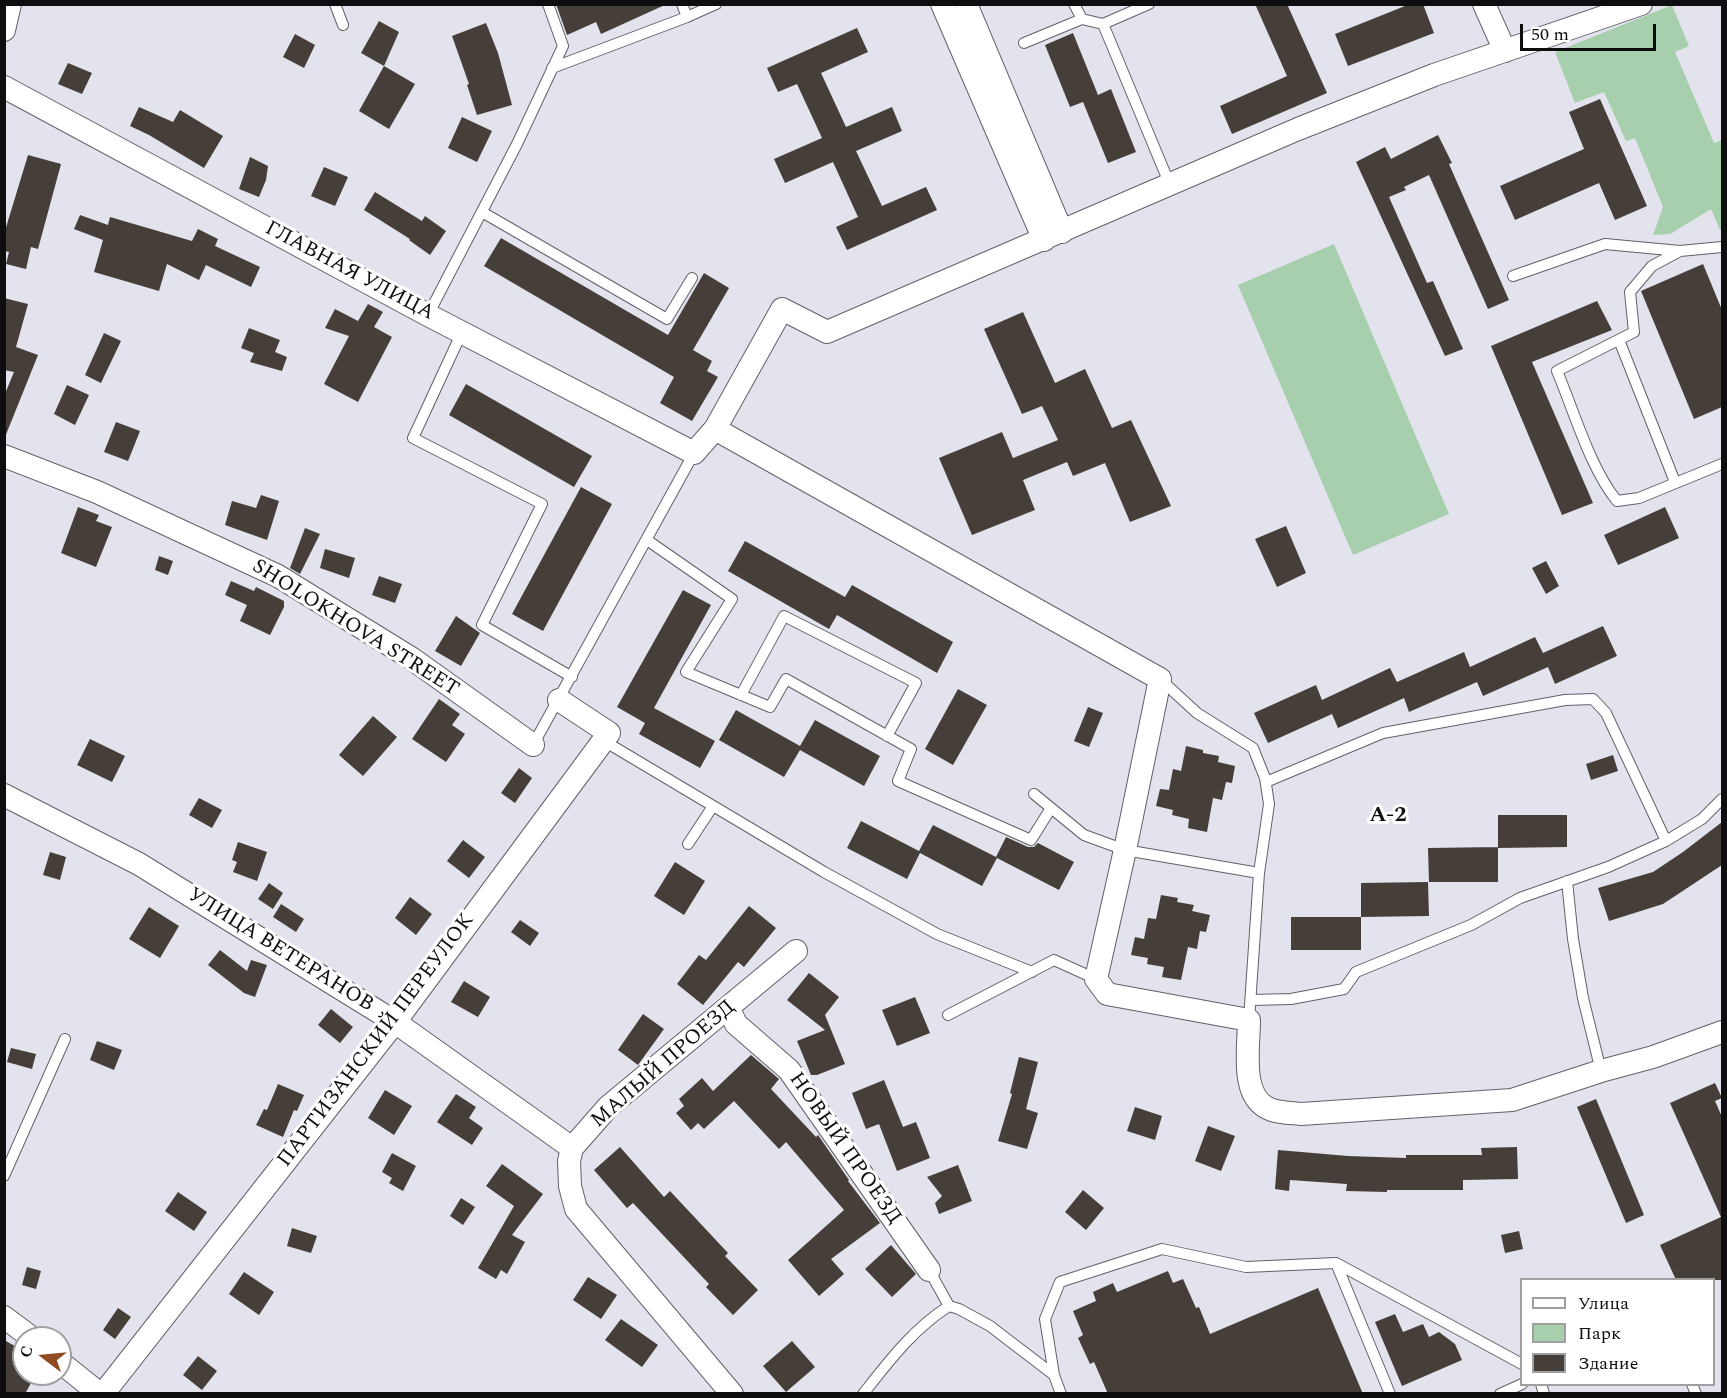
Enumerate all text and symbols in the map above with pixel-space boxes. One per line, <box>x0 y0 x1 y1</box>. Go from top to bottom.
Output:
scale bar <box>1523 12 1660 50</box>
text: 50 m <box>1531 21 1569 48</box>
street label: ГЛАВНАЯ УЛИЦА <box>260 217 438 327</box>
street label: SHOLOKHOVA STREET <box>247 555 463 703</box>
district label: А-2 <box>1370 804 1406 830</box>
street label: УЛИЦА ВЕТЕРАНОВ <box>182 883 378 1019</box>
street label: ПАРТИЗАНСКИЙ ПЕРЕУЛОК <box>273 909 481 1173</box>
street label: МАЛЫЙ ПРОЕЗД <box>587 996 741 1134</box>
street label: НОВЫЙ ПРОЕЗД <box>782 1068 906 1230</box>
legend <box>1520 1278 1715 1386</box>
text: Улица <box>1578 1290 1629 1317</box>
text: Парк <box>1578 1320 1621 1347</box>
north arrow <box>12 1326 72 1386</box>
text: С <box>14 1343 40 1360</box>
text: Здание <box>1578 1350 1638 1377</box>

